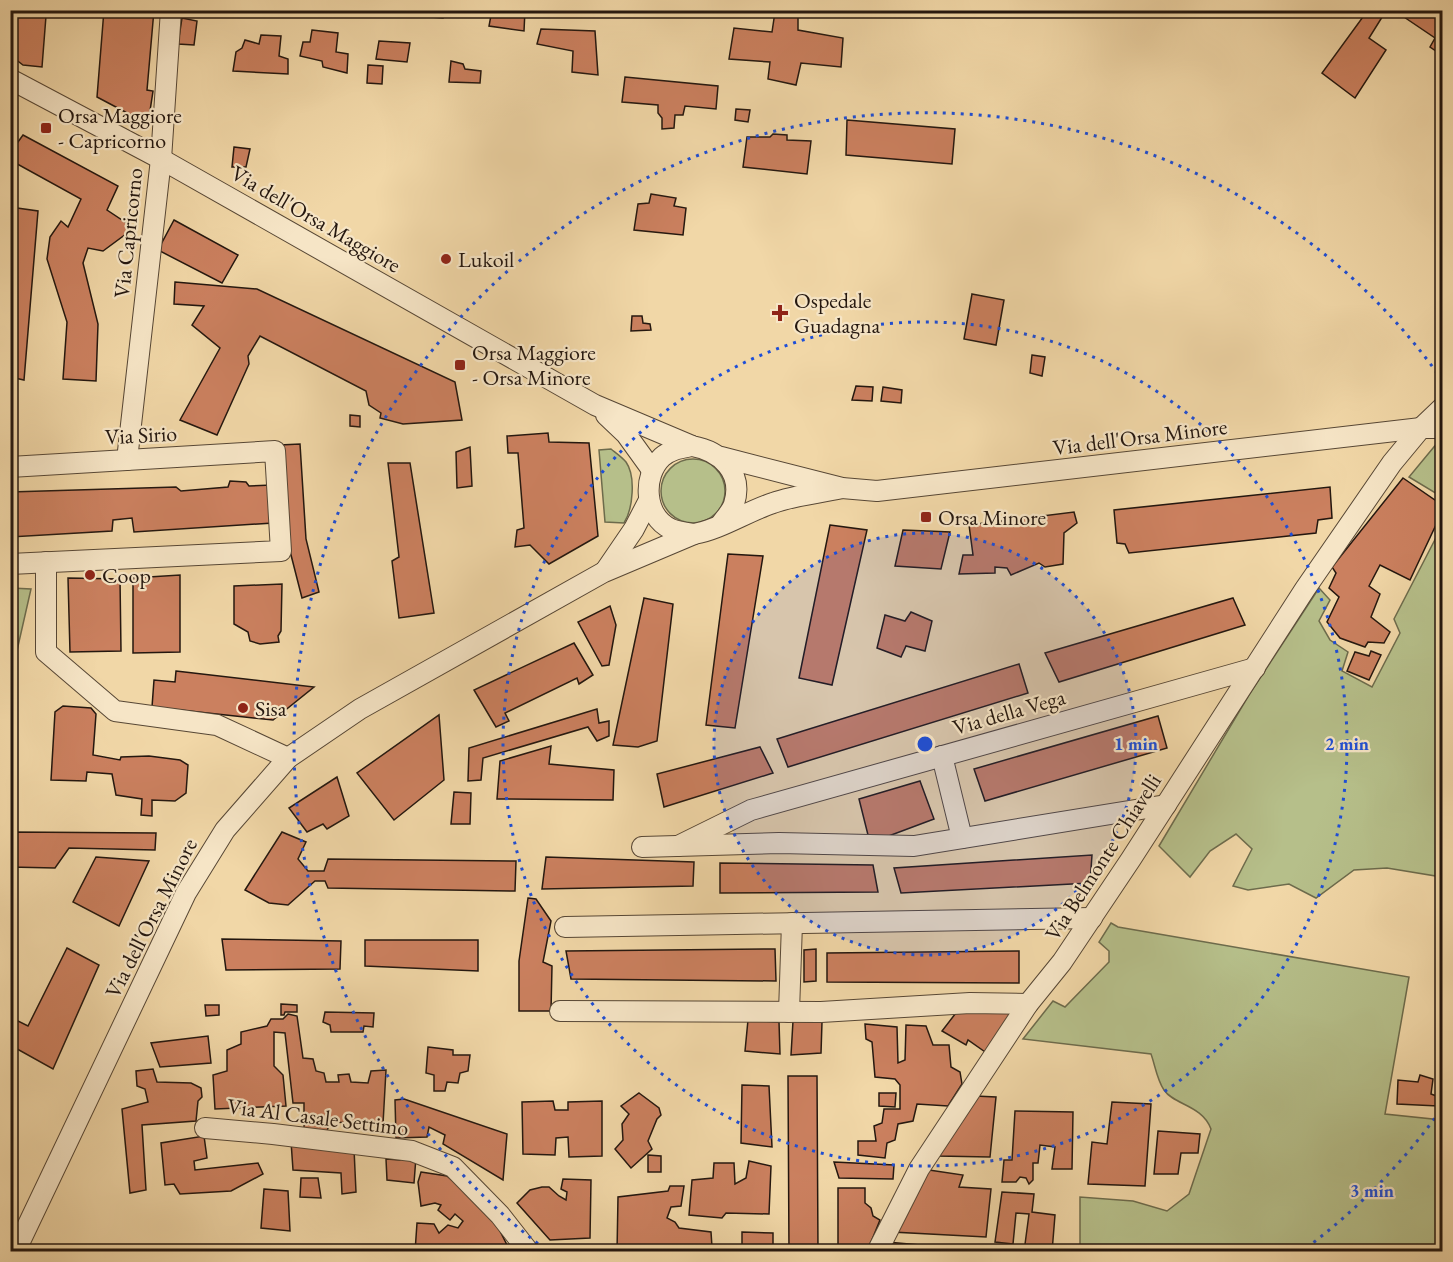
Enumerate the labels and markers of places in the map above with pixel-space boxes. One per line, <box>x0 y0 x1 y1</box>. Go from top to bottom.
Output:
place label: Orsa Maggiore - Capricorno <box>58 101 182 155</box>
marker: Orsa Maggiore - Capricorno <box>39 121 53 135</box>
place label: Lukoil <box>458 245 514 274</box>
marker: Lukoil <box>439 252 453 266</box>
place label: Ospedale Guadagna <box>794 286 881 340</box>
marker: Ospedale Guadagna <box>771 304 789 322</box>
place label: Orsa Maggiore - Orsa Minore <box>472 338 596 392</box>
marker: Orsa Maggiore - Orsa Minore <box>453 358 467 372</box>
place label: Orsa Minore <box>938 503 1046 532</box>
marker: Orsa Minore <box>919 510 933 524</box>
place label: Coop <box>102 561 151 590</box>
marker: Coop <box>83 568 97 582</box>
place label: Sisa <box>255 694 287 723</box>
marker: Sisa <box>236 701 250 715</box>
centre of rings <box>915 734 935 754</box>

